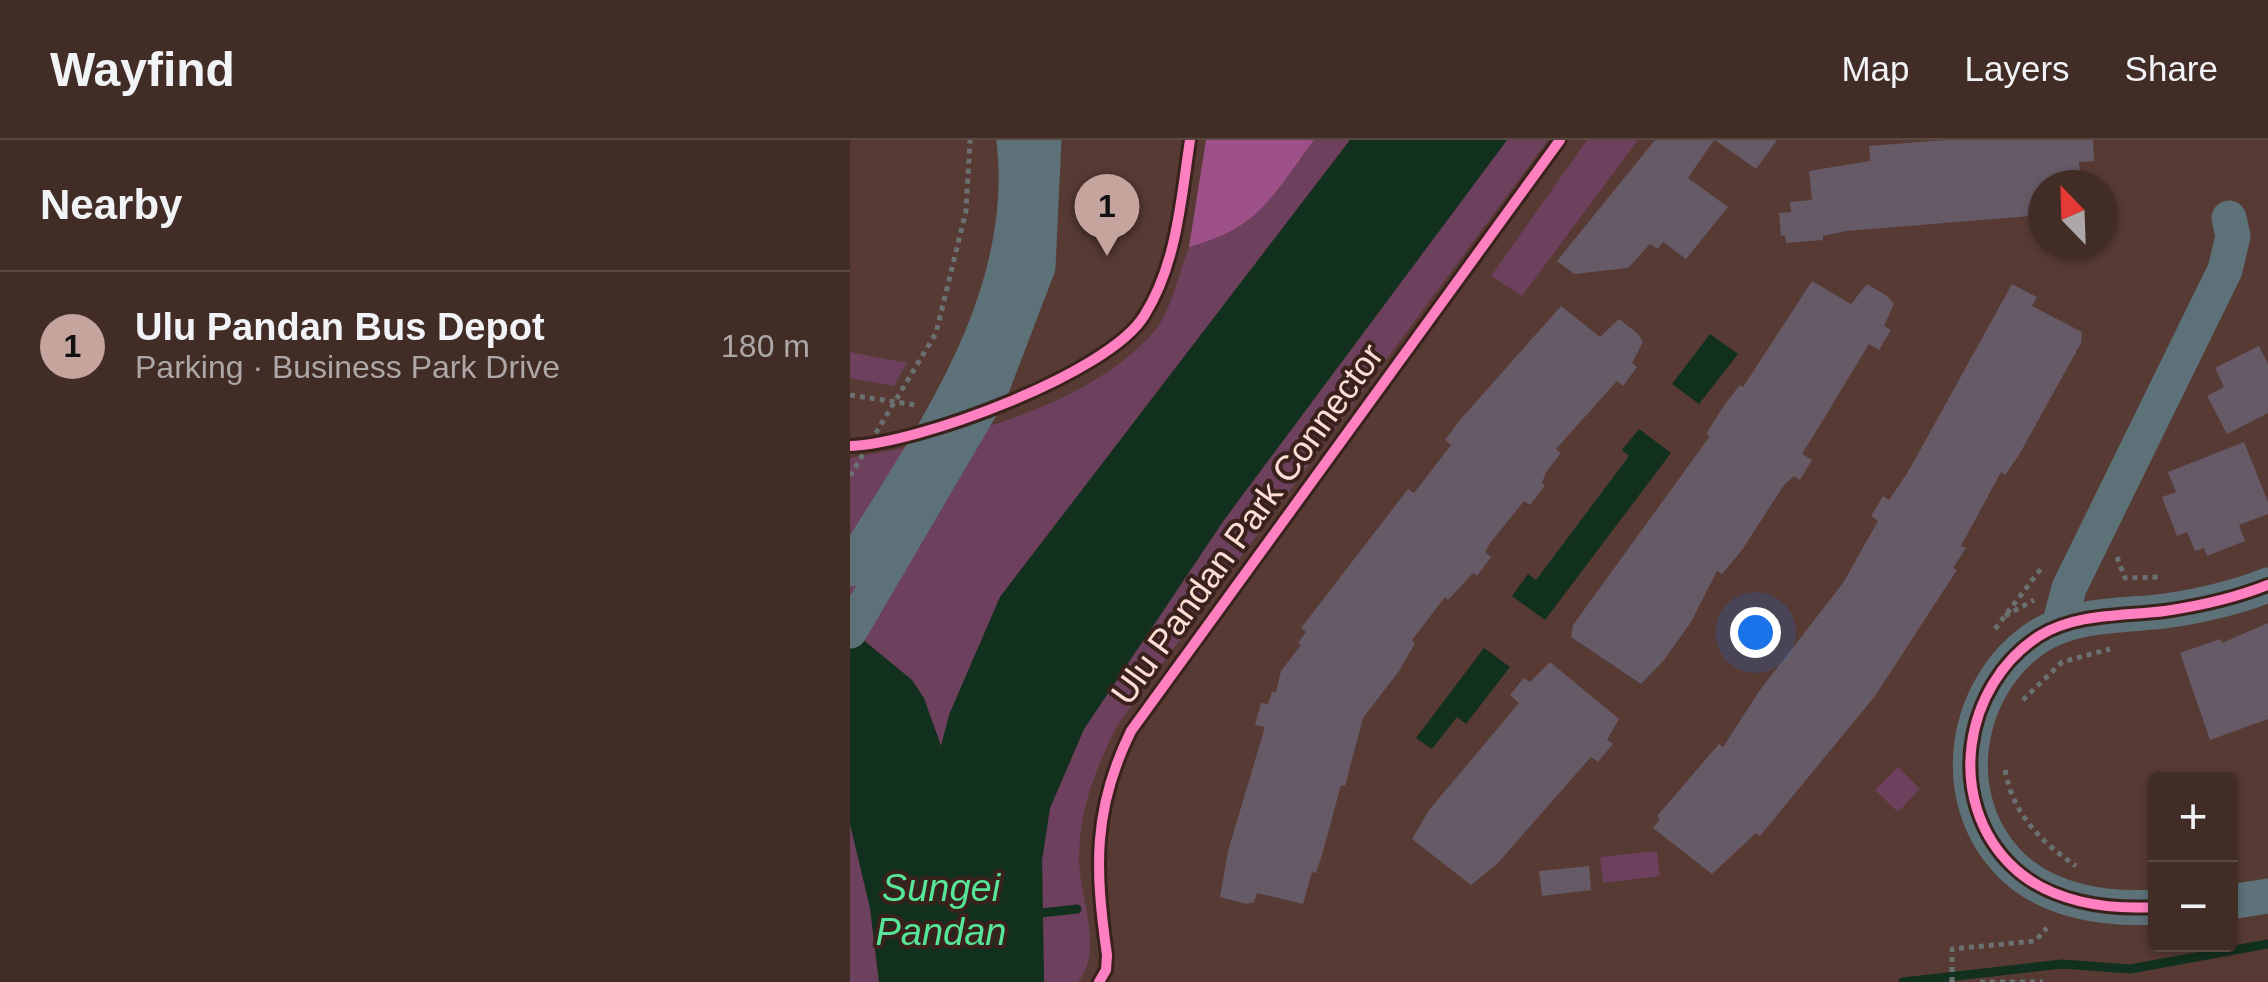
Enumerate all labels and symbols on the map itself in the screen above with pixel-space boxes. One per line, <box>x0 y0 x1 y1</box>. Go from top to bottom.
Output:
north arrow <box>2028 170 2118 260</box>
pin: 1 <box>1074 174 1140 256</box>
street label: Ulu Pandan Park Connector <box>1103 336 1391 711</box>
your location <box>1730 607 1781 658</box>
water label: Sungei Pandan <box>875 867 1007 953</box>

